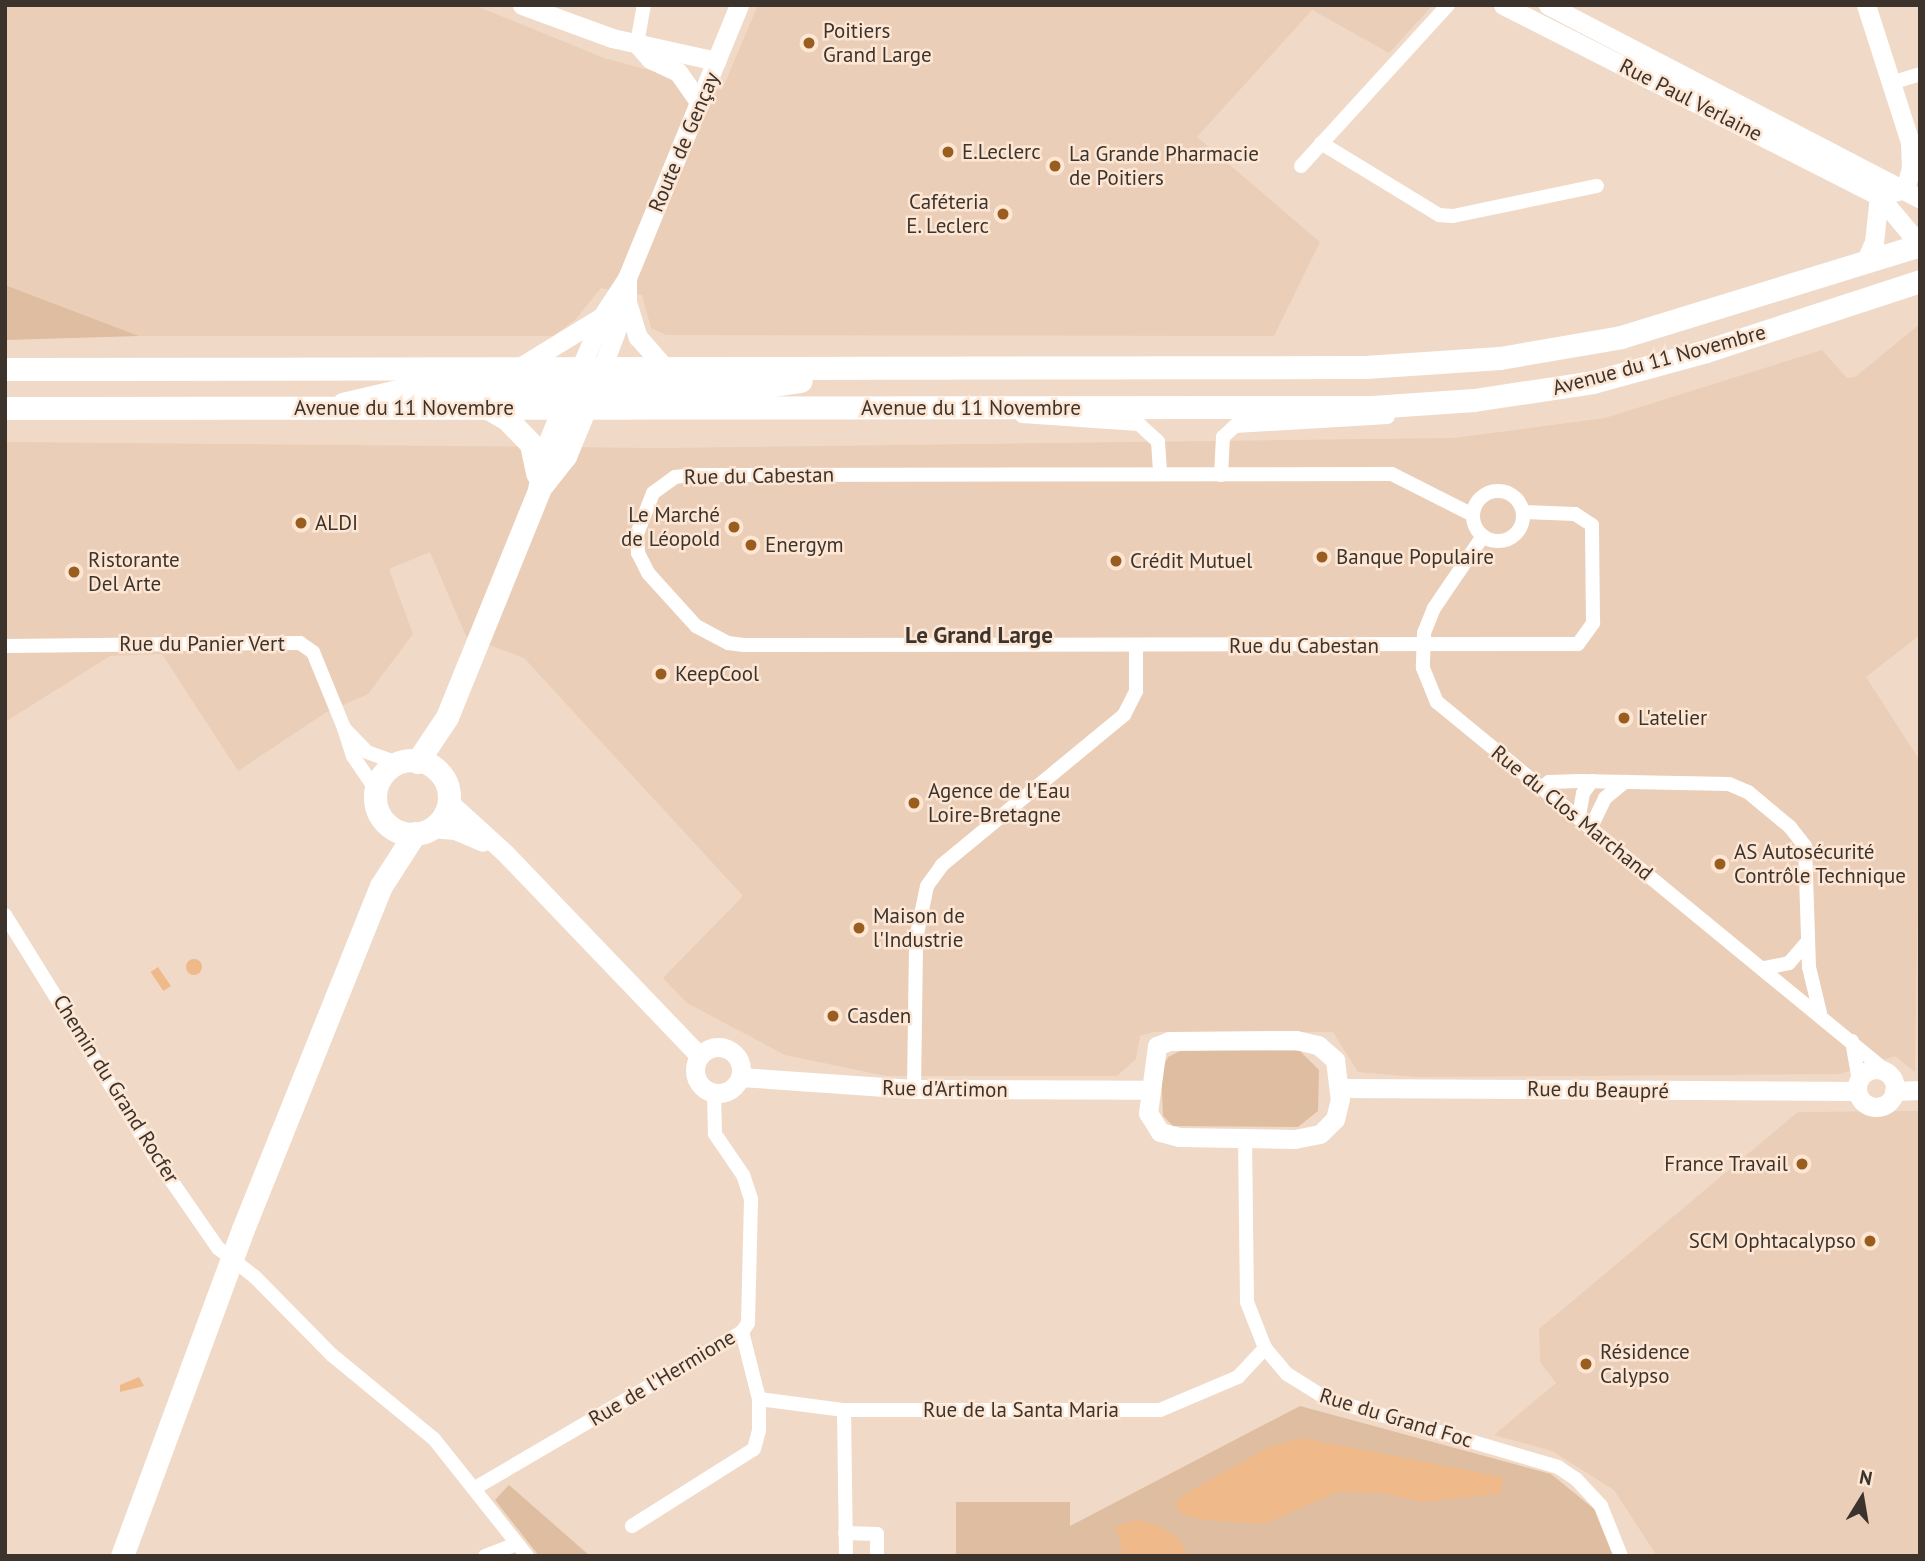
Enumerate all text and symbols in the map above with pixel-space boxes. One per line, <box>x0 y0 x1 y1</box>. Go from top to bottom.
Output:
place label: Poitiers Grand Large <box>823 18 932 68</box>
marker: Poitiers Grand Large <box>801 35 817 51</box>
street label: Rue Paul Verlaine <box>1615 53 1767 147</box>
street label: Route de Gençay <box>643 68 725 216</box>
place label: E.Leclerc <box>962 139 1041 165</box>
place label: La Grande Pharmacie de Poitiers <box>1069 141 1259 191</box>
marker: E.Leclerc <box>940 144 956 160</box>
marker: La Grande Pharmacie de Poitiers <box>1047 158 1063 174</box>
place label: Caféteria E. Leclerc <box>905 189 989 239</box>
marker: Caféteria E. Leclerc <box>995 206 1011 222</box>
street label: Avenue du 11 Novembre <box>1550 319 1768 401</box>
street label: Avenue du 11 Novembre <box>294 395 514 421</box>
street label: Avenue du 11 Novembre <box>861 395 1081 421</box>
street label: Rue du Cabestan <box>684 462 834 490</box>
place label: Le Marché de Léopold <box>621 502 720 552</box>
place label: ALDI <box>315 510 358 536</box>
marker: ALDI <box>293 515 309 531</box>
marker: Le Marché de Léopold <box>726 519 742 535</box>
place label: Energym <box>765 532 844 558</box>
marker: Energym <box>743 537 759 553</box>
place label: Banque Populaire <box>1336 544 1494 570</box>
place label: Ristorante Del Arte <box>88 547 180 597</box>
place label: Crédit Mutuel <box>1130 548 1252 574</box>
marker: Banque Populaire <box>1314 549 1330 565</box>
marker: Crédit Mutuel <box>1108 553 1124 569</box>
marker: Ristorante Del Arte <box>66 564 82 580</box>
district label: Le Grand Large <box>905 621 1053 649</box>
street label: Rue du Panier Vert <box>119 631 285 657</box>
street label: Rue du Cabestan <box>1229 633 1379 659</box>
place label: KeepCool <box>675 661 759 687</box>
marker: KeepCool <box>653 666 669 682</box>
place label: L'atelier <box>1638 705 1707 731</box>
marker: L'atelier <box>1616 710 1632 726</box>
street label: Rue du Clos Marchand <box>1486 740 1658 886</box>
place label: Agence de l'Eau Loire-Bretagne <box>928 778 1070 828</box>
marker: Agence de l'Eau Loire-Bretagne <box>906 795 922 811</box>
place label: AS Autosécurité Contrôle Technique <box>1734 839 1907 889</box>
marker: AS Autosécurité Contrôle Technique <box>1712 856 1728 872</box>
place label: Maison de l'Industrie <box>873 903 965 953</box>
marker: Maison de l'Industrie <box>851 920 867 936</box>
street label: Chemin du Grand Rocfer <box>48 990 184 1188</box>
place label: Casden <box>847 1003 911 1029</box>
marker: Casden <box>825 1008 841 1024</box>
street label: Rue d'Artimon <box>882 1075 1008 1103</box>
street label: Rue du Beaupré <box>1527 1076 1669 1104</box>
place label: France Travail <box>1664 1151 1788 1177</box>
marker: France Travail <box>1794 1156 1810 1172</box>
place label: SCM Ophtacalypso <box>1689 1228 1856 1254</box>
marker: SCM Ophtacalypso <box>1862 1233 1878 1249</box>
street label: Rue de l'Hermione <box>584 1324 740 1432</box>
place label: Résidence Calypso <box>1600 1339 1690 1389</box>
marker: Résidence Calypso <box>1578 1356 1594 1372</box>
street label: Rue du Grand Foc <box>1317 1383 1475 1453</box>
street label: Rue de la Santa Maria <box>923 1397 1119 1423</box>
north arrow <box>1827 1463 1897 1533</box>
text: N <box>1858 1464 1874 1490</box>

